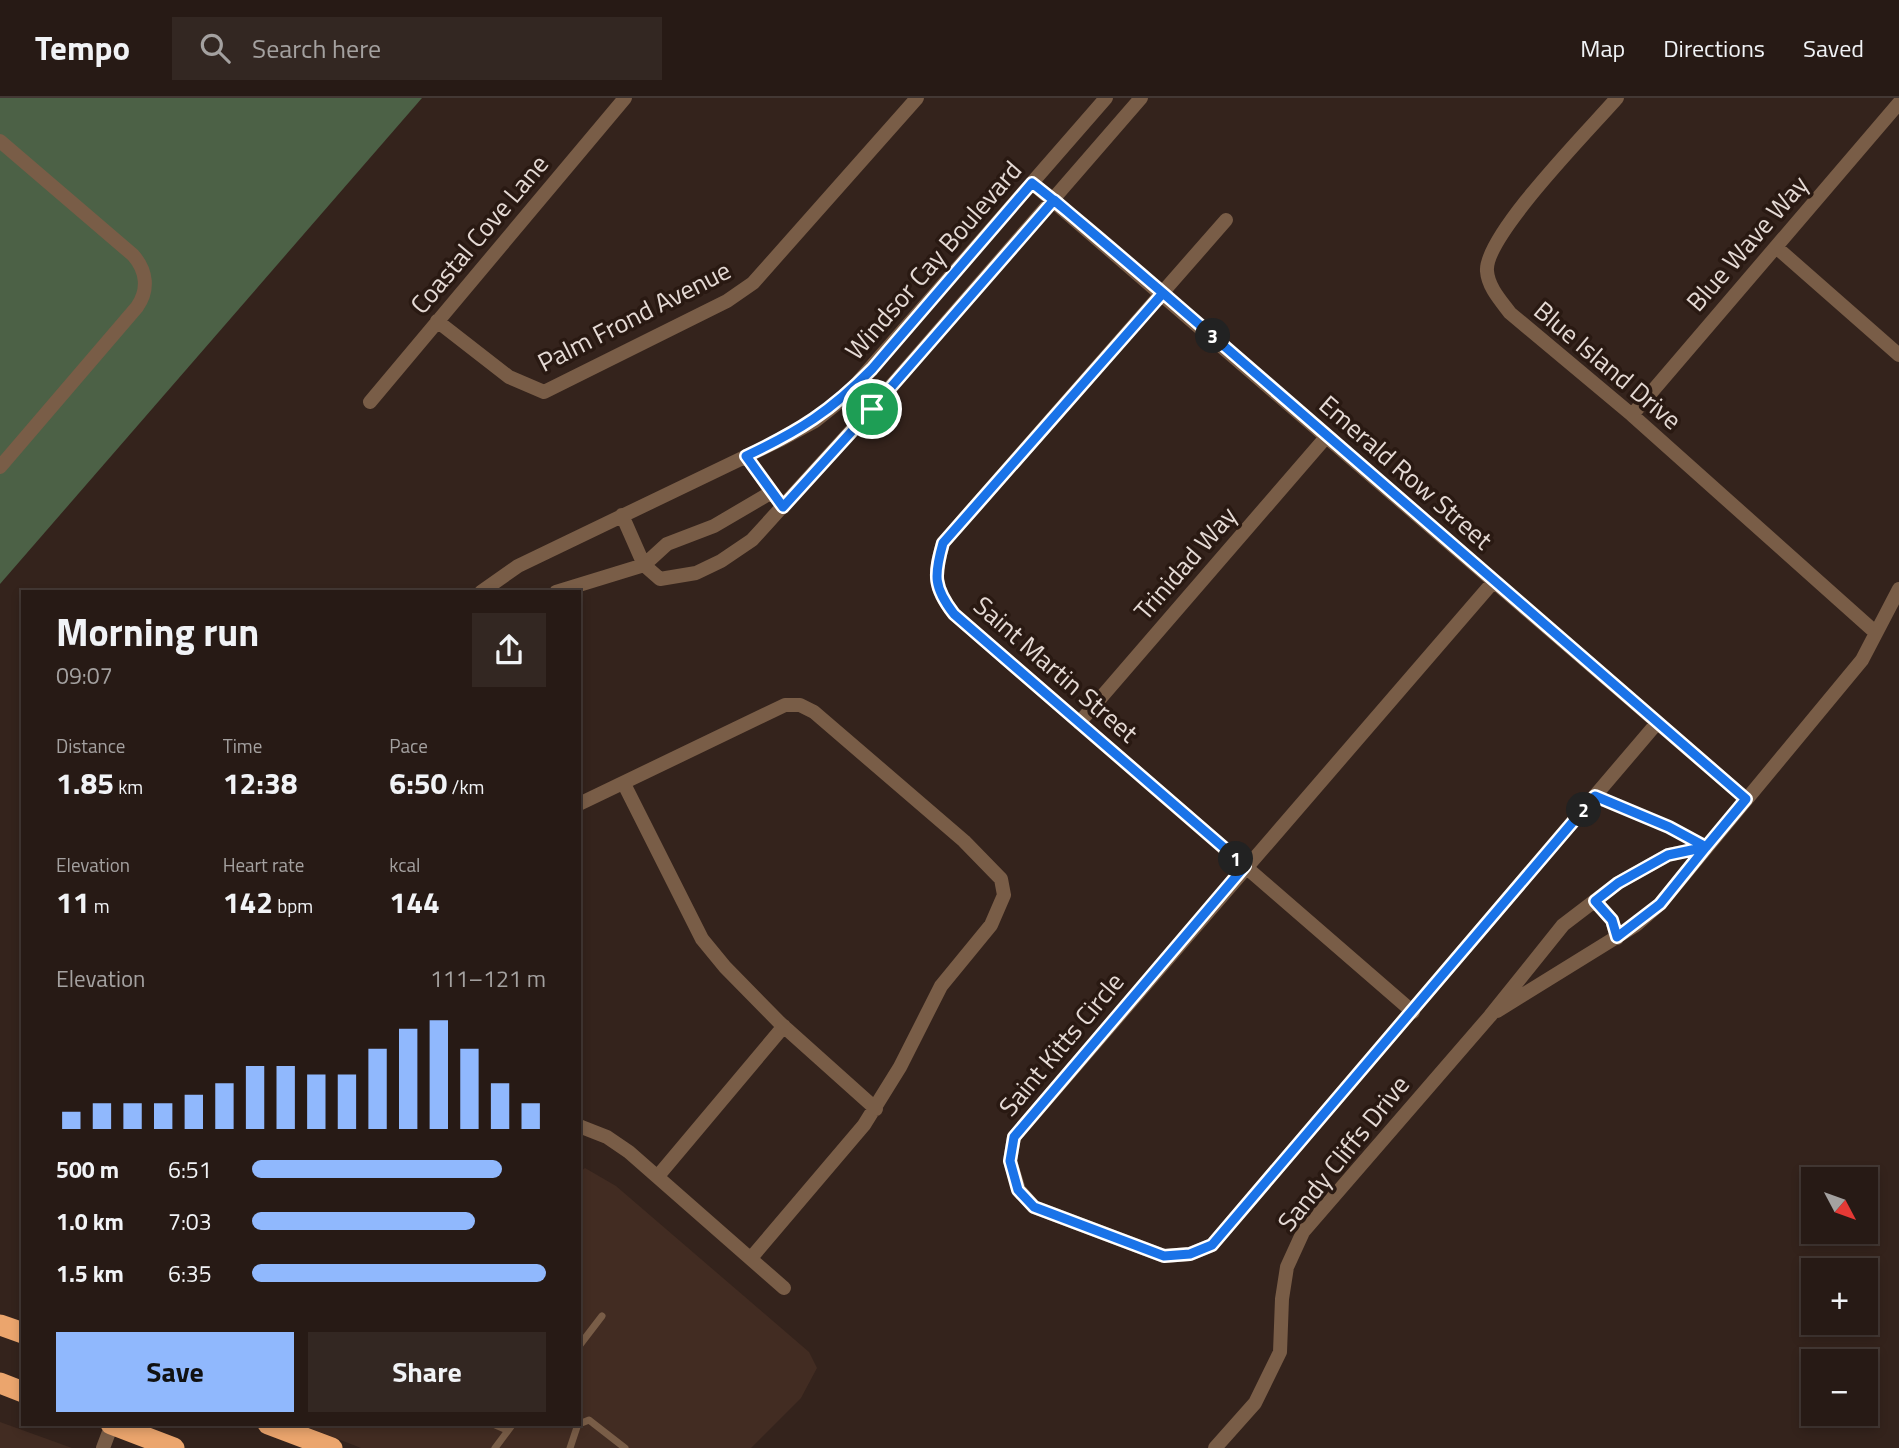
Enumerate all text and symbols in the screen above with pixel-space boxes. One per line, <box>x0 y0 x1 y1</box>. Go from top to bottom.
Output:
search box <box>172 17 662 80</box>
text: Tempo <box>35 23 130 73</box>
icon: search <box>196 29 234 67</box>
text: Search here <box>252 29 381 68</box>
text: Map <box>1580 30 1625 66</box>
text: Directions <box>1663 30 1765 66</box>
text: Saved <box>1803 30 1864 66</box>
street label: Coastal Cove Lane <box>401 146 557 322</box>
street label: Windsor Cay Boulevard <box>835 152 1031 368</box>
street label: Blue Wave Way <box>1677 166 1817 320</box>
street label: Palm Frond Avenue <box>531 250 737 382</box>
street label: Blue Island Drive <box>1526 291 1690 439</box>
pin: 3 <box>1196 318 1230 354</box>
text: 3 <box>1207 321 1218 350</box>
pin <box>842 379 902 439</box>
street label: Emerald Row Street <box>1311 386 1501 558</box>
icon: arrive <box>853 390 891 428</box>
street label: Trinidad Way <box>1124 497 1246 629</box>
street label: Saint Martin Street <box>965 586 1147 752</box>
text: Morning run <box>56 603 259 661</box>
button: share <box>472 613 546 687</box>
text: 09:07 <box>56 658 113 693</box>
text: Distance <box>56 731 125 760</box>
text: Time <box>223 731 262 760</box>
text: Pace <box>389 731 428 760</box>
text: 1.85 <box>56 760 114 806</box>
text: 12:38 <box>223 760 298 806</box>
text: 6:50 <box>389 760 447 806</box>
text: km <box>114 772 143 801</box>
text: /km <box>447 772 484 801</box>
pin: 2 <box>1566 792 1602 828</box>
text: 2 <box>1578 795 1589 824</box>
pin: 1 <box>1218 842 1254 876</box>
text: 1 <box>1230 844 1241 873</box>
text: Elevation <box>56 850 130 879</box>
text: Heart rate <box>223 850 304 879</box>
text: kcal <box>389 850 420 879</box>
text: 11 <box>56 879 90 925</box>
text: 142 <box>223 879 273 925</box>
text: 144 <box>389 879 440 925</box>
text: m <box>90 891 110 920</box>
text: bpm <box>273 891 313 920</box>
text: Elevation <box>56 961 145 996</box>
text: 111–121 m <box>430 961 546 996</box>
street label: Saint Kitts Circle <box>989 964 1133 1124</box>
street label: Sandy Cliffs Drive <box>1268 1067 1418 1239</box>
text: 500 m <box>56 1152 119 1187</box>
text: 6:51 <box>168 1152 212 1187</box>
north arrow <box>1801 1167 1878 1244</box>
map controls <box>1801 1167 1878 1426</box>
text: 1.0 km <box>56 1204 124 1239</box>
text: 7:03 <box>168 1204 212 1239</box>
text: 1.5 km <box>56 1256 124 1291</box>
text: 6:35 <box>168 1256 212 1291</box>
button: + <box>1801 1258 1878 1335</box>
button: Save <box>56 1332 294 1412</box>
button: Share <box>308 1332 546 1412</box>
button: − <box>1801 1349 1878 1426</box>

